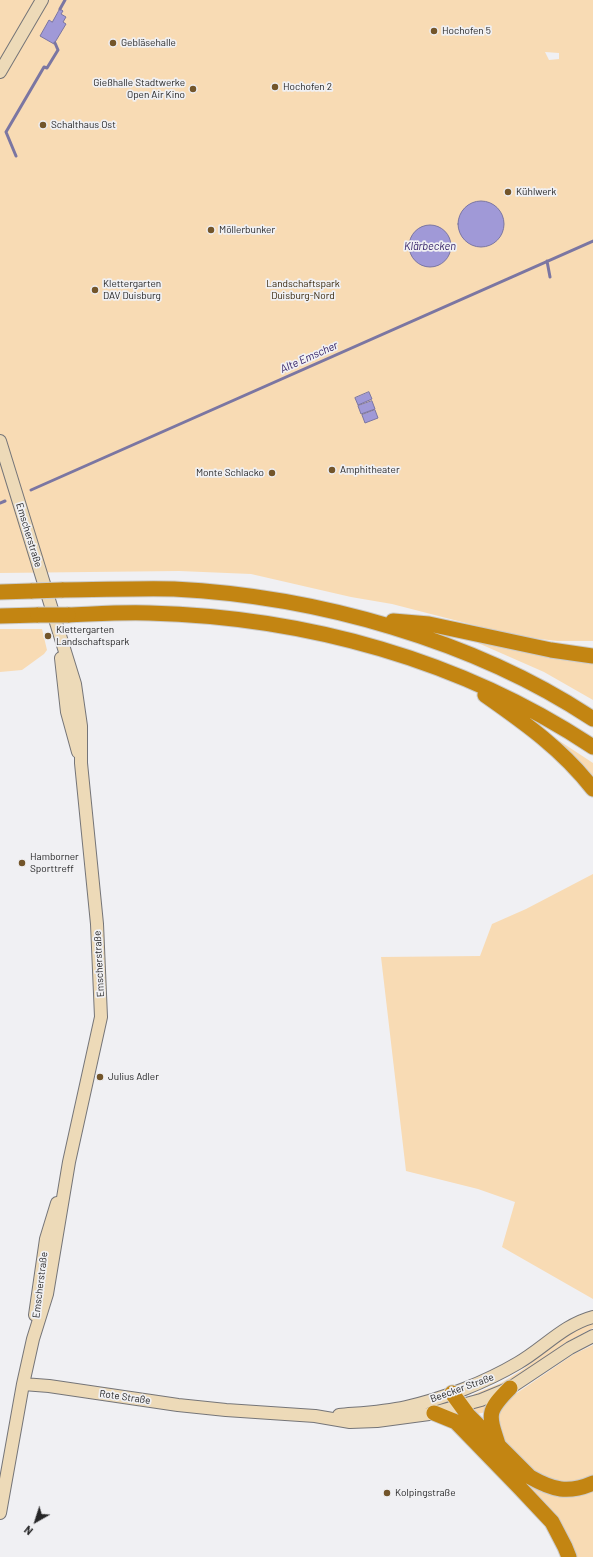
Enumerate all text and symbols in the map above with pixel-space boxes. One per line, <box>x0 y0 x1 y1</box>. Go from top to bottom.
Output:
place label: Hochofen 5 <box>442 25 491 37</box>
marker: Hochofen 5 <box>429 26 439 36</box>
place label: Gebläsehalle <box>121 37 176 49</box>
marker: Gebläsehalle <box>108 38 118 48</box>
place label: Gießhalle Stadtwerke Open Air Kino <box>93 77 185 100</box>
place label: Hochofen 2 <box>283 81 332 93</box>
marker: Hochofen 2 <box>270 82 280 92</box>
marker: Gießhalle Stadtwerke Open Air Kino <box>188 84 198 94</box>
place label: Schalthaus Ost <box>51 119 116 131</box>
marker: Schalthaus Ost <box>38 120 48 130</box>
place label: Kühlwerk <box>516 186 556 198</box>
marker: Kühlwerk <box>503 187 513 197</box>
place label: Möllerbunker <box>219 224 275 236</box>
marker: Möllerbunker <box>206 225 216 235</box>
water label: Klärbecken <box>404 239 456 253</box>
place label: Klettergarten DAV Duisburg <box>103 278 161 302</box>
park label: Landschaftspark Duisburg-Nord <box>266 278 340 302</box>
marker: Klettergarten DAV Duisburg <box>90 285 100 295</box>
water label: Alte Emscher <box>278 338 340 376</box>
place label: Amphitheater <box>340 464 400 476</box>
marker: Amphitheater <box>327 465 337 475</box>
place label: Monte Schlacko <box>196 467 264 479</box>
marker: Monte Schlacko <box>267 468 277 478</box>
street label: Emscherstraße <box>14 501 44 569</box>
place label: Klettergarten Landschaftspark <box>56 624 129 648</box>
marker: Klettergarten Landschaftspark <box>43 631 53 641</box>
place label: Hamborner Sporttreff <box>30 851 79 874</box>
marker: Hamborner Sporttreff <box>17 858 27 868</box>
street label: Emscherstraße <box>91 930 107 998</box>
place label: Julius Adler <box>108 1071 159 1083</box>
marker: Julius Adler <box>95 1072 105 1082</box>
street label: Emscherstraße <box>30 1251 50 1319</box>
street label: Beecker Straße <box>428 1371 496 1405</box>
street label: Rote Straße <box>99 1387 151 1407</box>
place label: Kolpingstraße <box>395 1487 456 1499</box>
marker: Kolpingstraße <box>382 1488 392 1498</box>
north arrow <box>16 1501 56 1541</box>
text: N <box>21 1523 35 1538</box>

